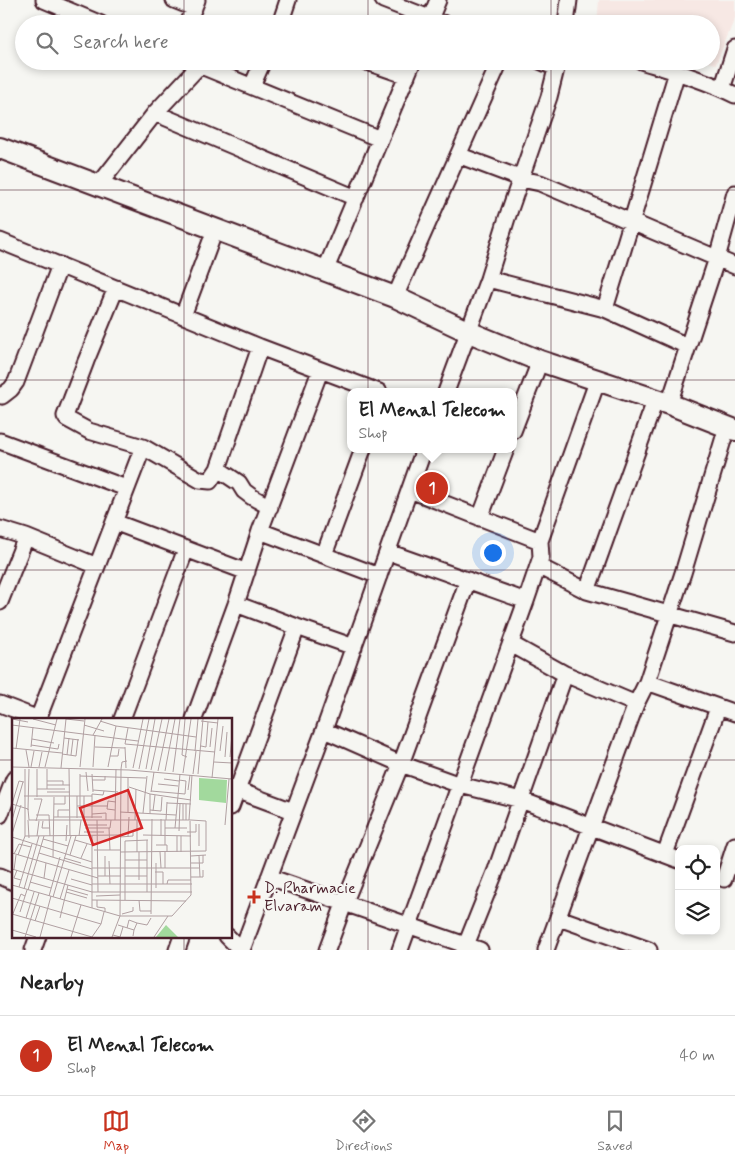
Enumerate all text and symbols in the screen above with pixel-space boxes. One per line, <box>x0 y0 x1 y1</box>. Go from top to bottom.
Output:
search box <box>15 15 720 70</box>
icon: search <box>33 29 61 57</box>
text: Search here <box>73 30 169 55</box>
popup <box>347 388 517 453</box>
text: El Menal Telecom <box>358 398 506 423</box>
text: Shop <box>358 423 388 444</box>
pin: 1 <box>416 469 448 507</box>
your location <box>480 540 506 566</box>
inset map <box>12 718 232 938</box>
map controls <box>675 845 720 935</box>
button: locate <box>675 845 720 890</box>
place label: D. Pharmacie Elvaram <box>264 878 356 917</box>
button: layers <box>675 890 720 935</box>
marker: D. Pharmacie Elvaram <box>248 891 260 903</box>
text: Nearby <box>20 969 84 997</box>
text: El Menal Telecom <box>67 1033 214 1058</box>
text: 1 <box>32 1045 40 1066</box>
text: 40 m <box>679 1045 715 1066</box>
text: Shop <box>67 1058 96 1079</box>
tab: Map <box>102 1107 130 1155</box>
tab: Directions <box>335 1107 393 1155</box>
tab: Saved <box>597 1107 633 1155</box>

